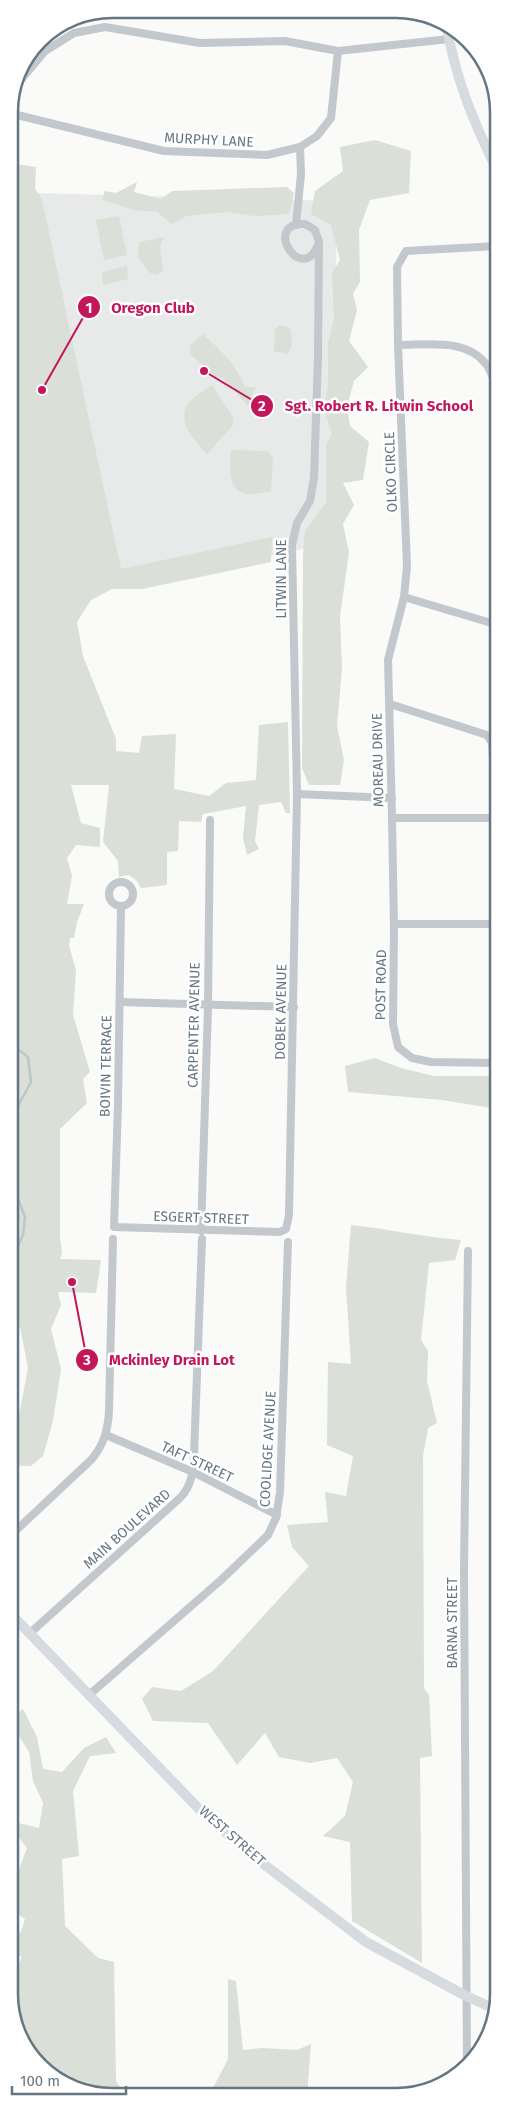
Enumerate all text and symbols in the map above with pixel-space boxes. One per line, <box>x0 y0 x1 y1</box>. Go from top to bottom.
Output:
street label: MURPHY LANE <box>164 129 254 151</box>
callout: Oregon Club <box>76 292 205 322</box>
text: 1 <box>86 299 92 317</box>
text: Oregon Club <box>111 299 195 317</box>
callout: Sgt. Robert R. Litwin School <box>250 391 483 421</box>
text: 2 <box>258 397 266 415</box>
text: Sgt. Robert R. Litwin School <box>285 397 474 415</box>
street label: OLKO CIRCLE <box>381 431 401 513</box>
street label: LITWIN LANE <box>273 539 290 619</box>
street label: MOREAU DRIVE <box>369 713 387 807</box>
street label: POST ROAD <box>372 949 390 1021</box>
street label: CARPENTER AVENUE <box>184 962 204 1088</box>
street label: DOBEK AVENUE <box>272 964 290 1060</box>
street label: BOIVIN TERRACE <box>97 1015 115 1117</box>
street label: ESGERT STREET <box>153 1208 250 1228</box>
callout: Mckinley Drain Lot <box>74 1345 245 1375</box>
text: 3 <box>82 1351 91 1369</box>
text: Mckinley Drain Lot <box>109 1351 235 1369</box>
street label: COOLIDGE AVENUE <box>256 1390 280 1508</box>
street label: TAFT STREET <box>158 1438 236 1486</box>
street label: MAIN BOULEVARD <box>80 1485 174 1573</box>
street label: BARNA STREET <box>444 1577 461 1669</box>
street label: WEST STREET <box>195 1803 269 1870</box>
scale bar <box>12 2064 126 2096</box>
text: 100 m <box>20 2072 60 2090</box>

